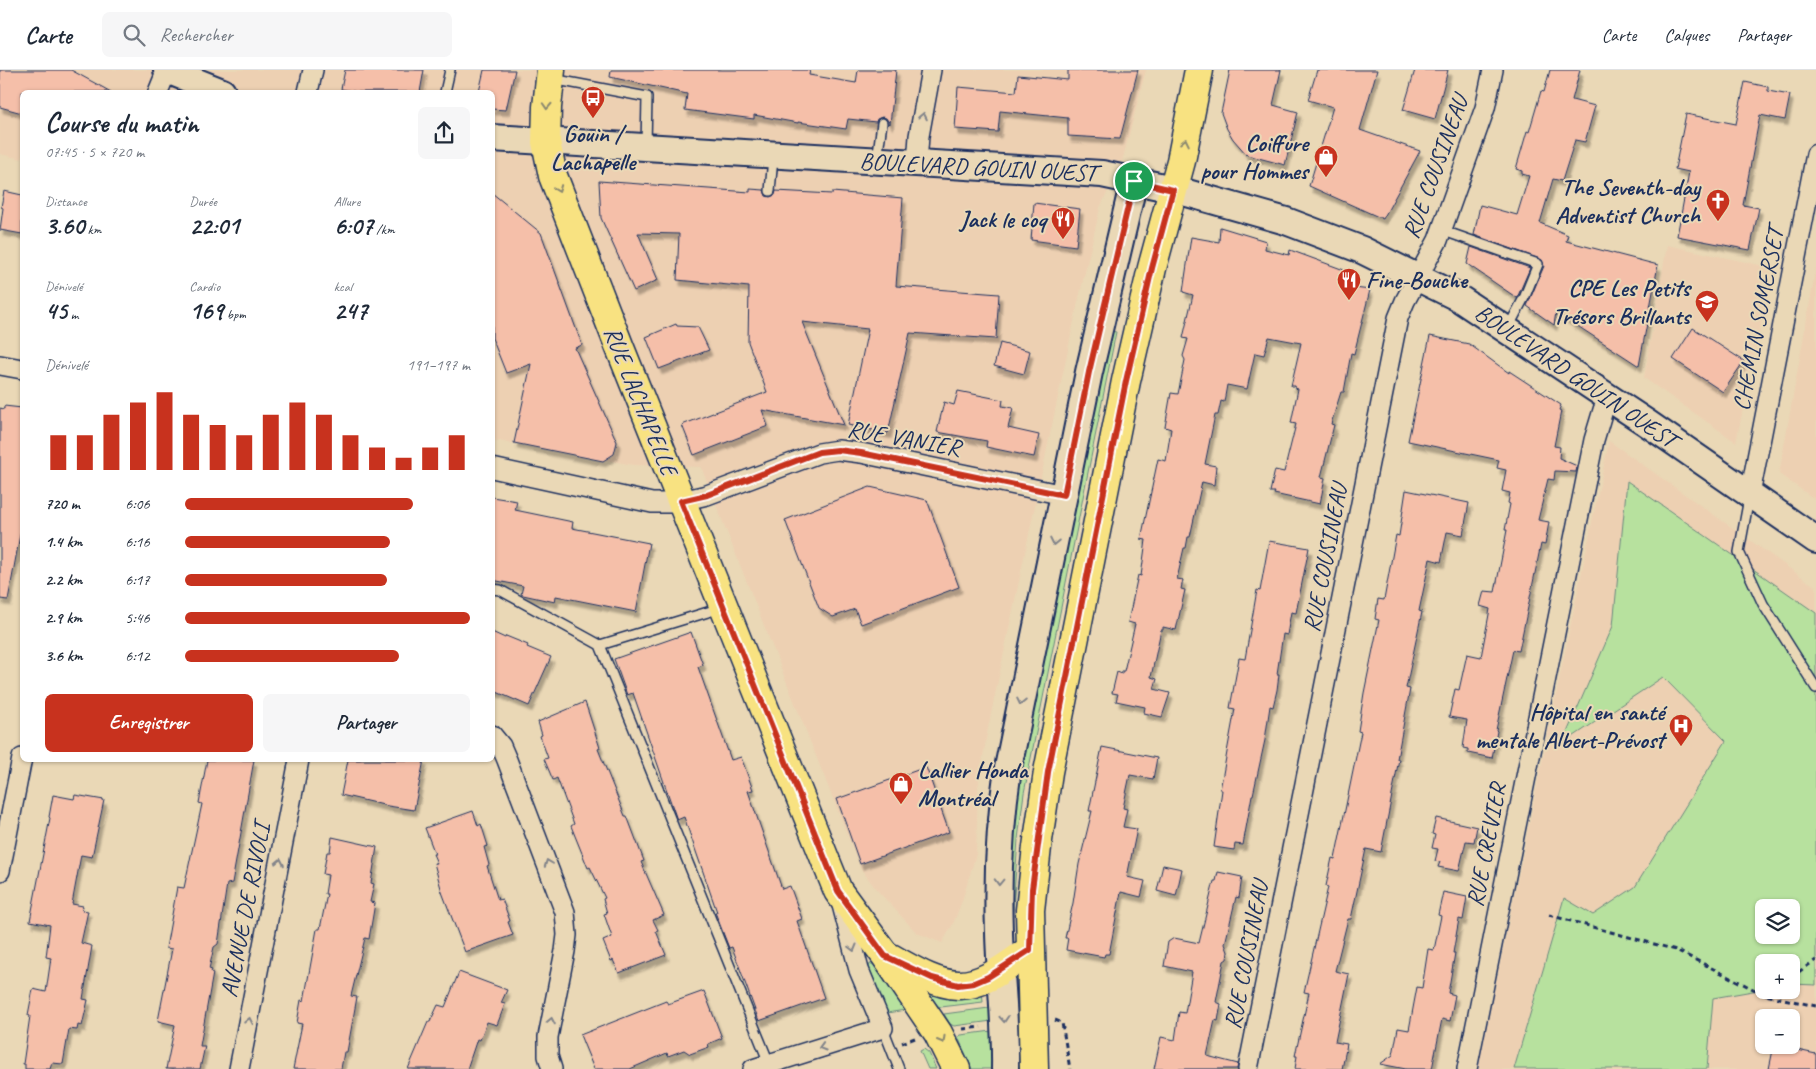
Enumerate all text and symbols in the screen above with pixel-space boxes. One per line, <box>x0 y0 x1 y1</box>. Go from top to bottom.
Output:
search box <box>102 12 452 57</box>
text: Carte <box>25 20 72 50</box>
icon: search <box>120 21 148 49</box>
text: Rechercher <box>160 23 233 47</box>
text: Carte <box>1602 24 1636 46</box>
text: Calques <box>1664 24 1709 46</box>
text: Partager <box>1737 24 1791 46</box>
bus stop icon: Gouin / Lachapelle <box>580 85 606 119</box>
street label: RUE COUSINEAU <box>1395 87 1476 242</box>
one-way arrow <box>542 102 553 110</box>
text: Course du matin <box>45 105 198 140</box>
button: share <box>418 107 470 159</box>
one-way arrow <box>917 112 927 121</box>
place label: Gouin / Lachapelle <box>551 119 637 177</box>
place label: Coiffure pour Hommes <box>1201 128 1311 186</box>
one-way arrow <box>1179 138 1189 147</box>
text: 07:45 · 5 × 720 m <box>45 142 144 162</box>
shop icon: Coiffure pour Hommes <box>1313 144 1339 178</box>
street label: BOULEVARD GOUIN OUEST <box>859 146 1103 188</box>
pin <box>1113 160 1155 202</box>
icon: arrive <box>1120 167 1148 195</box>
place label: The Seventh-day Adventist Church <box>1555 172 1702 230</box>
one-way arrow <box>552 184 562 193</box>
church icon: The Seventh-day Adventist Church <box>1705 188 1731 222</box>
text: Distance <box>45 193 87 210</box>
text: Durée <box>189 193 217 210</box>
text: Allure <box>334 193 360 210</box>
place label: Jack le coq <box>958 204 1049 234</box>
restaurant icon: Jack le coq <box>1050 206 1076 240</box>
text: 3.60 <box>45 210 84 242</box>
text: 22:01 <box>189 210 239 242</box>
text: 6:07 <box>334 210 373 242</box>
street label: CHEMIN SOMERSET <box>1726 219 1792 413</box>
text: km <box>84 221 101 238</box>
text: /km <box>373 221 394 238</box>
place label: Fine-Bouche <box>1366 265 1469 295</box>
restaurant icon: Fine-Bouche <box>1336 267 1362 301</box>
place label: CPE Les Petits Trésors Brillants <box>1553 273 1693 331</box>
text: Dénivelé <box>45 278 83 295</box>
text: Cardio <box>189 278 220 295</box>
text: kcal <box>334 278 352 295</box>
school or university icon: CPE Les Petits Trésors Brillants <box>1694 289 1720 323</box>
text: 45 <box>45 295 67 327</box>
text: 169 <box>189 295 223 327</box>
text: 247 <box>334 295 367 327</box>
street label: BOULEVARD GOUIN OUEST <box>1469 297 1688 458</box>
text: m <box>67 306 78 323</box>
text: bpm <box>223 306 246 323</box>
street label: RUE LACHAPELLE <box>598 322 686 482</box>
text: Dénivelé <box>45 355 88 375</box>
text: 191–197 m <box>407 355 470 375</box>
street label: RUE VANIER <box>845 413 966 463</box>
street label: RUE COUSINEAU <box>1296 477 1355 634</box>
text: 720 m <box>45 494 80 514</box>
text: 6:06 <box>125 494 150 514</box>
text: 1.4 km <box>45 532 82 552</box>
text: 6:16 <box>125 532 150 552</box>
one-way arrow <box>1049 538 1060 547</box>
text: 2.2 km <box>45 570 82 590</box>
text: 6:17 <box>125 570 150 590</box>
text: 2.9 km <box>45 608 82 628</box>
text: 5:46 <box>125 608 150 628</box>
text: 3.6 km <box>45 646 83 666</box>
text: 6:12 <box>125 646 150 666</box>
button: Enregistrer <box>45 694 253 752</box>
button: Partager <box>263 694 470 752</box>
one-way arrow <box>1016 697 1027 706</box>
place label: Hôpital en santé mentale Albert-Prévost <box>1475 697 1668 755</box>
hospital icon: Hôpital en santé mentale Albert-Prévost <box>1668 713 1694 747</box>
place label: Lallier Honda Montréal <box>918 755 1030 813</box>
shop icon: Lallier Honda Montréal <box>888 771 914 805</box>
street label: RUE CREVIER <box>1459 779 1513 909</box>
street label: AVENUE DE RIVOLI <box>213 815 278 1000</box>
one-way arrow <box>274 857 284 866</box>
one-way arrow <box>543 859 554 868</box>
street label: RUE COUSINEAU <box>1217 874 1276 1031</box>
one-way arrow <box>994 879 1004 887</box>
map controls <box>1755 899 1800 1054</box>
button: layers <box>1755 899 1800 944</box>
one-way arrow <box>847 943 858 952</box>
button: + <box>1755 954 1800 999</box>
button: − <box>1755 1009 1800 1054</box>
one-way arrow <box>998 1015 1009 1023</box>
one-way arrow <box>243 1017 253 1026</box>
one-way arrow <box>546 1017 556 1026</box>
one-way arrow <box>936 1034 946 1043</box>
one-way arrow <box>819 1041 827 1051</box>

